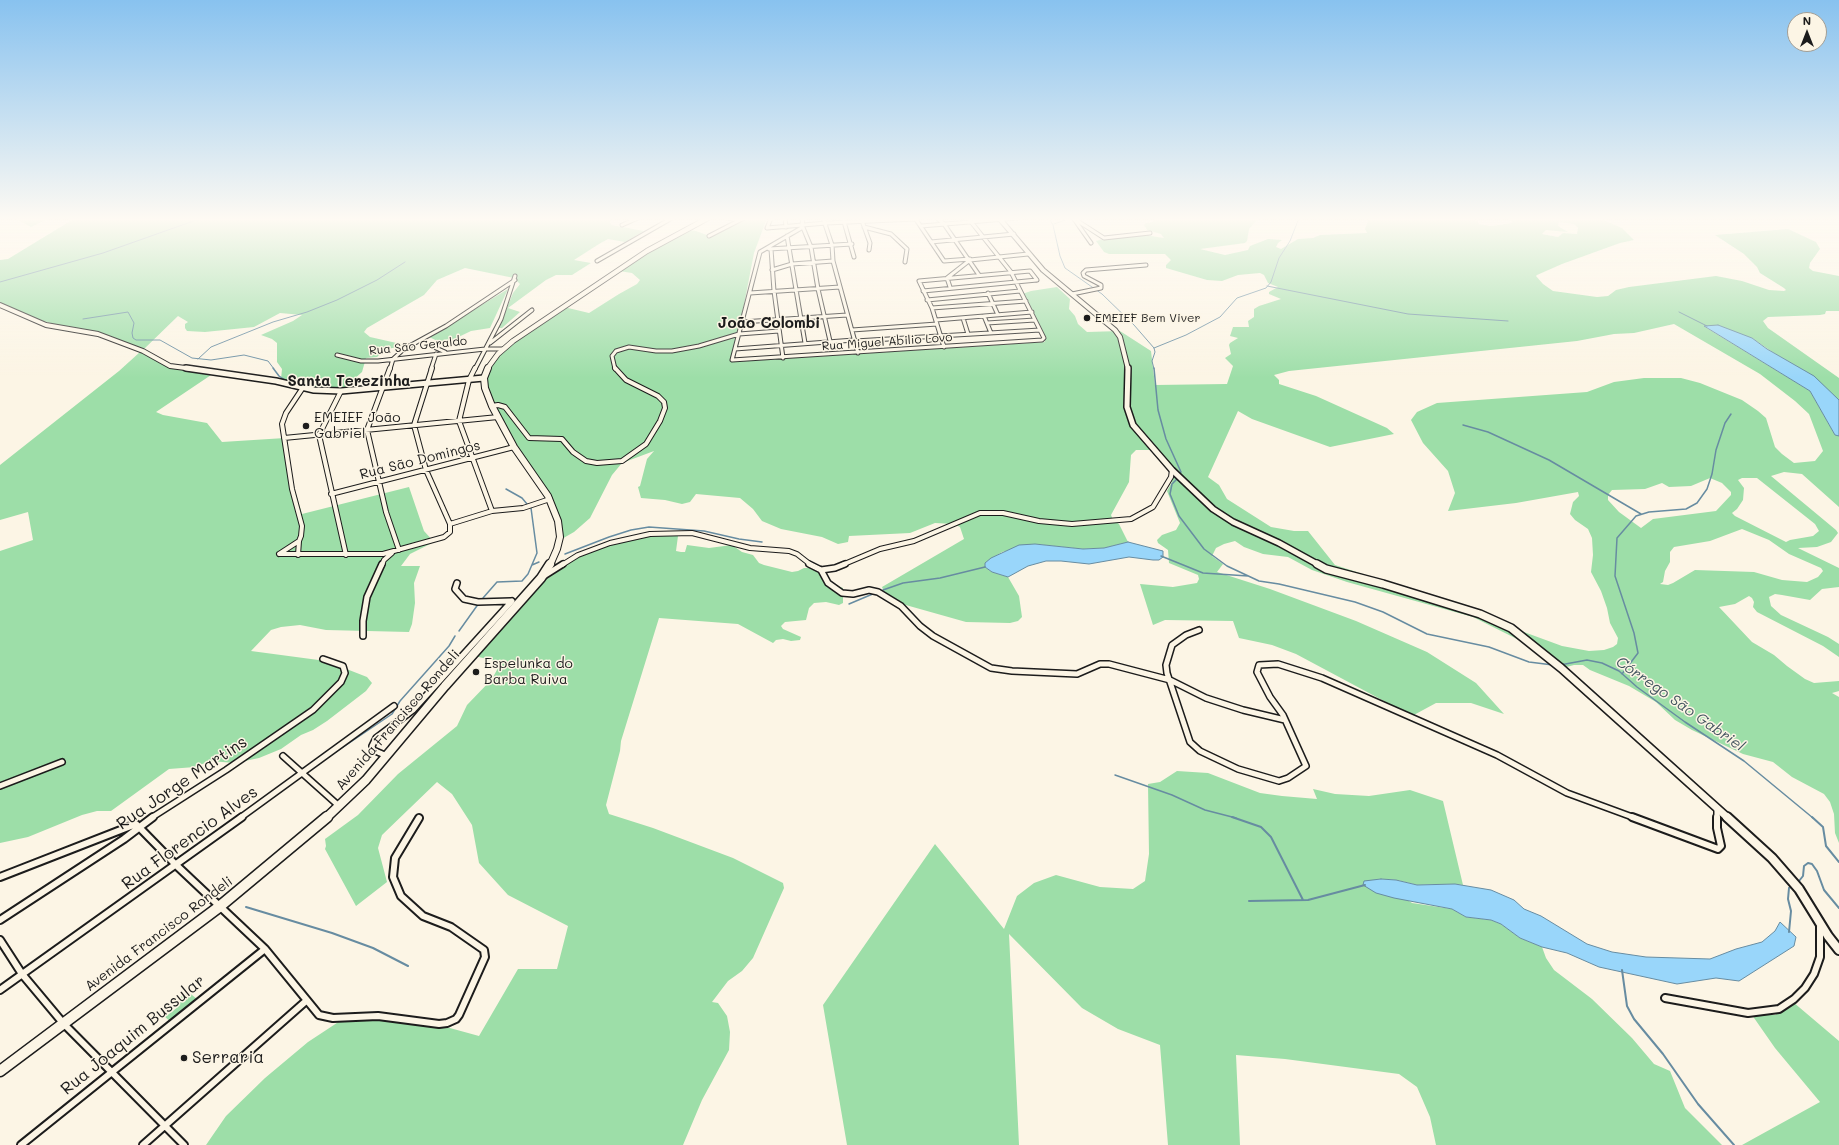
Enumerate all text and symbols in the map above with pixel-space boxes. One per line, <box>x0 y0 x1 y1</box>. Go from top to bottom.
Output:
north arrow <box>1787 12 1827 52</box>
text: N <box>1803 13 1811 28</box>
place label: EMEIEF Bem Viver <box>1095 311 1200 325</box>
marker: EMEIEF Bem Viver <box>1082 313 1092 323</box>
district label: João Colombi <box>718 314 820 332</box>
street label: Rua Miguel Abilio Lovo <box>821 330 953 354</box>
street label: Rua São Geraldo <box>368 334 468 358</box>
district label: Santa Terezinha <box>287 372 411 390</box>
place label: EMEIEF João Gabriel <box>314 410 401 442</box>
marker: EMEIEF João Gabriel <box>301 421 311 431</box>
street label: Rua São Domingos <box>358 437 482 483</box>
street label: Avenida Francisco Rondeli <box>332 646 464 794</box>
water label: Córrego São Gabriel <box>1612 653 1748 755</box>
place label: Espelunka do Barba Ruiva <box>484 656 573 688</box>
marker: Espelunka do Barba Ruiva <box>471 667 481 677</box>
street label: Rua Jorge Martins <box>113 732 251 834</box>
street label: Rua Florencio Alves <box>118 782 262 894</box>
street label: Avenida Francisco Rondeli <box>82 873 236 995</box>
street label: Rua Joaquim Bussular <box>57 971 209 1099</box>
place label: Serraria <box>192 1048 264 1068</box>
marker: Serraria <box>179 1053 189 1063</box>

